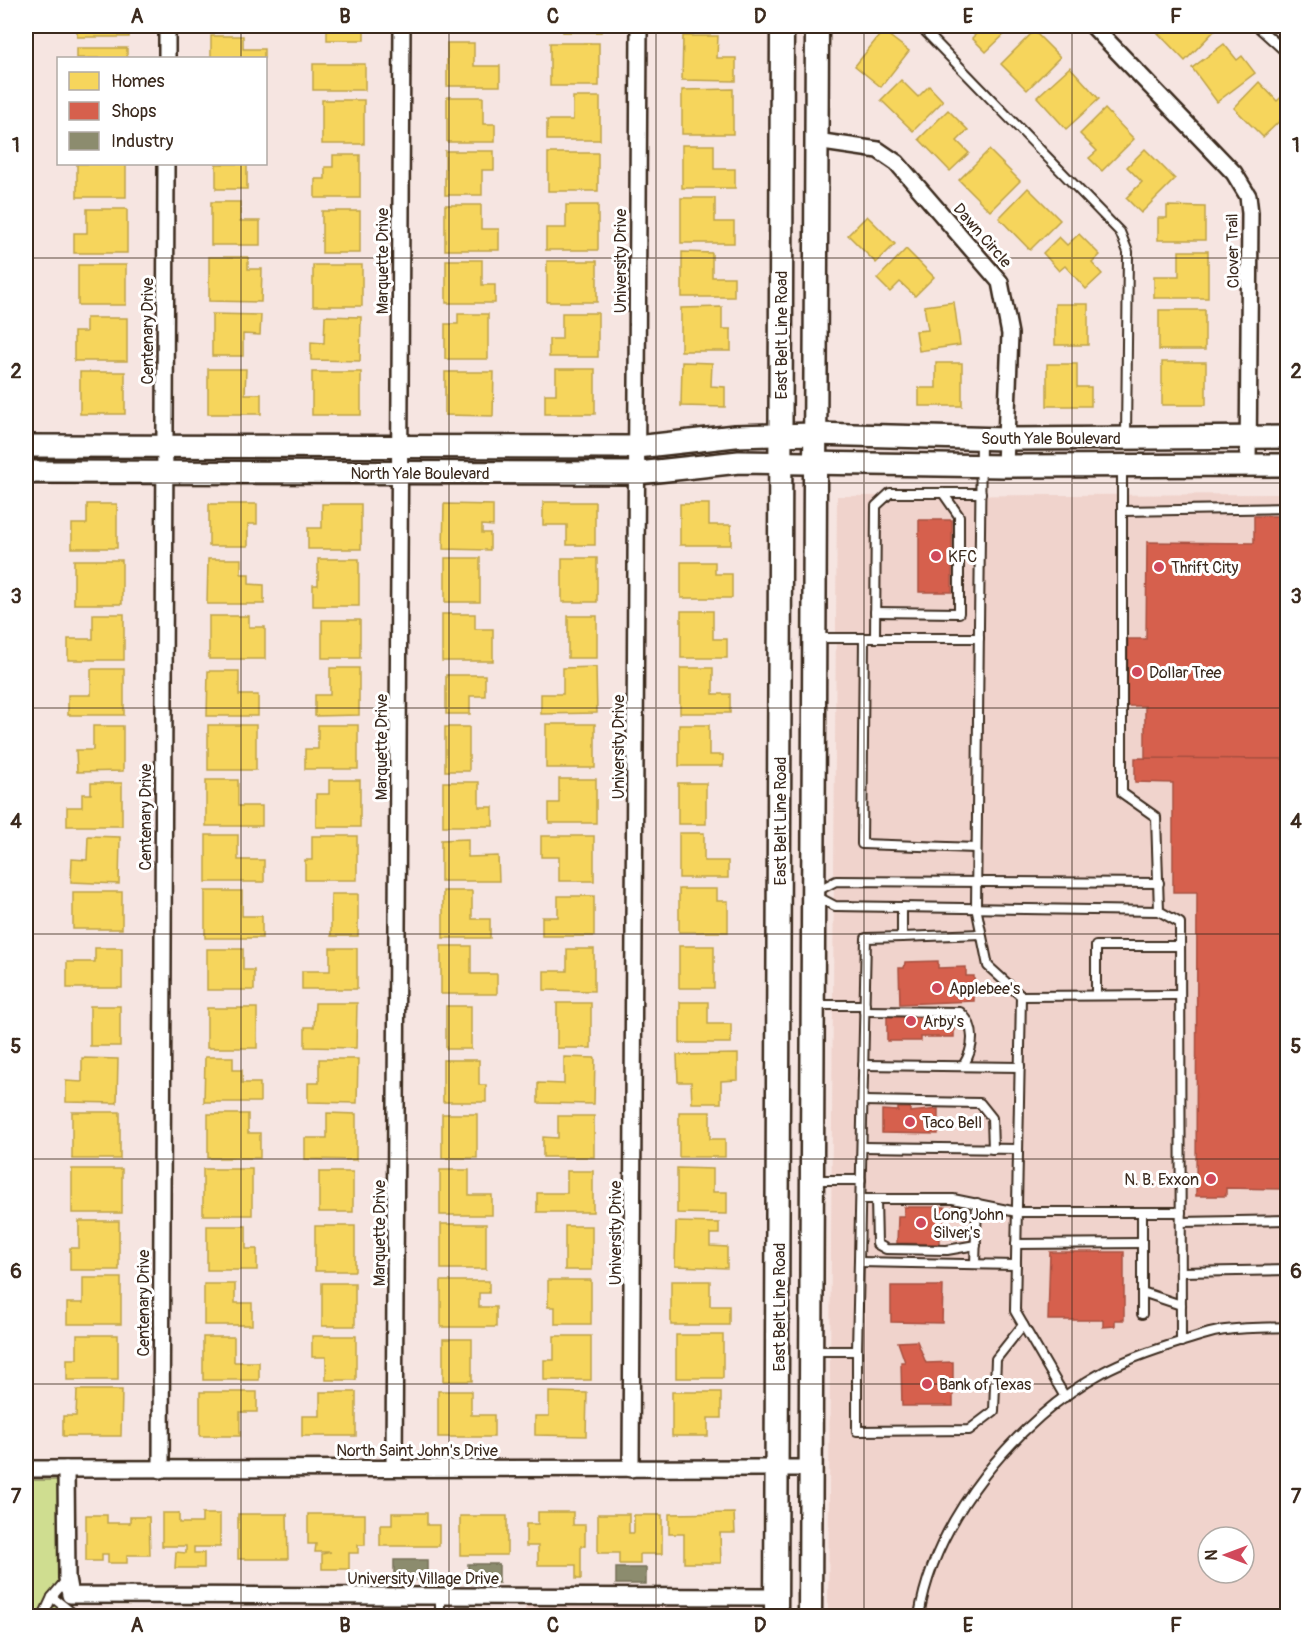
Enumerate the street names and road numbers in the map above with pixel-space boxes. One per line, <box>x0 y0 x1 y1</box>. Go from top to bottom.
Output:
street label: Dawn Circle <box>949 199 1016 272</box>
street label: Marquette Drive <box>373 208 393 314</box>
street label: University Drive <box>611 209 631 313</box>
street label: Clover Trail <box>1222 213 1244 289</box>
street label: East Belt Line Road <box>772 271 792 399</box>
street label: Centenary Drive <box>138 277 158 385</box>
street label: South Yale Boulevard <box>981 429 1121 449</box>
street label: North Yale Boulevard <box>350 464 490 484</box>
street label: Marquette Drive <box>372 694 392 800</box>
street label: University Drive <box>609 695 629 799</box>
street label: East Belt Line Road <box>771 757 791 885</box>
street label: Centenary Drive <box>136 763 156 871</box>
street label: Marquette Drive <box>370 1180 390 1286</box>
street label: University Drive <box>606 1181 626 1285</box>
street label: East Belt Line Road <box>770 1243 790 1371</box>
street label: Centenary Drive <box>134 1249 154 1357</box>
street label: North Saint John's Drive <box>336 1441 498 1461</box>
street label: University Village Drive <box>347 1569 499 1589</box>

